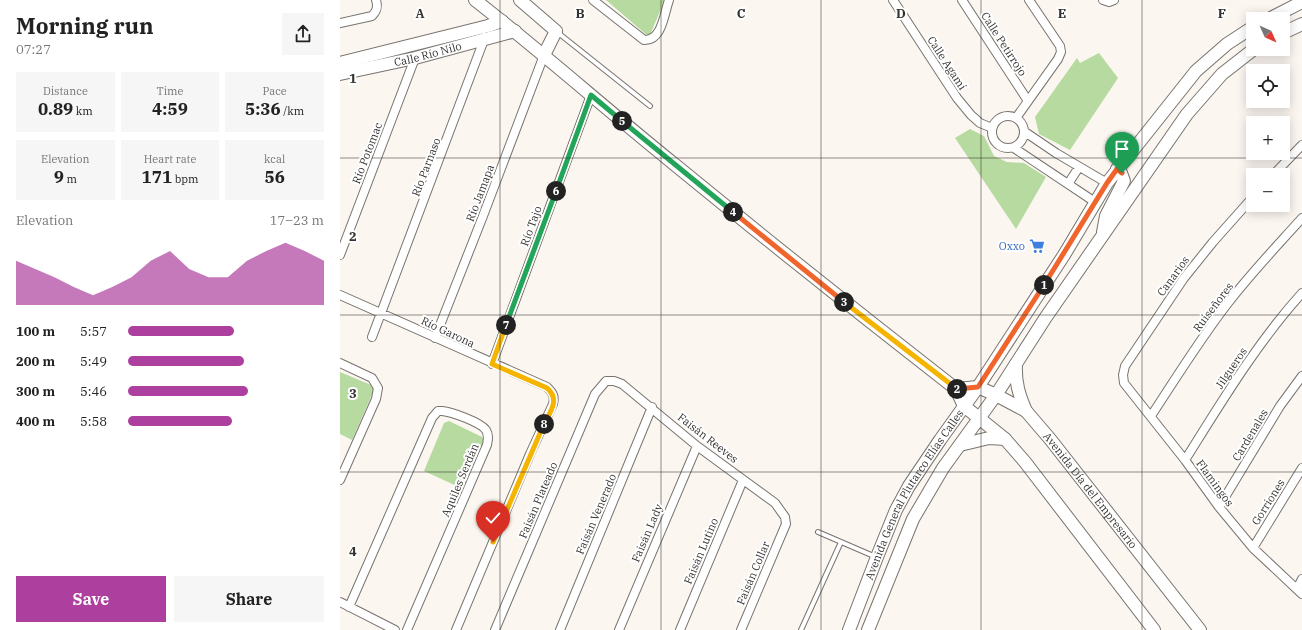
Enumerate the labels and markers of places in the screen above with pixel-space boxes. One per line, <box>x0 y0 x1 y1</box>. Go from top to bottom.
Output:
pin: 5 <box>612 111 632 131</box>
pin <box>1105 132 1139 173</box>
pin: 6 <box>546 181 566 201</box>
pin: 4 <box>723 202 743 222</box>
supermarket icon: Oxxo <box>1028 237 1046 255</box>
place label: Oxxo <box>999 239 1025 253</box>
pin: 1 <box>1034 275 1054 295</box>
pin: 3 <box>834 292 854 312</box>
pin: 7 <box>496 315 516 335</box>
pin: 2 <box>947 379 967 399</box>
pin: 8 <box>534 414 554 434</box>
pin <box>476 501 510 542</box>

